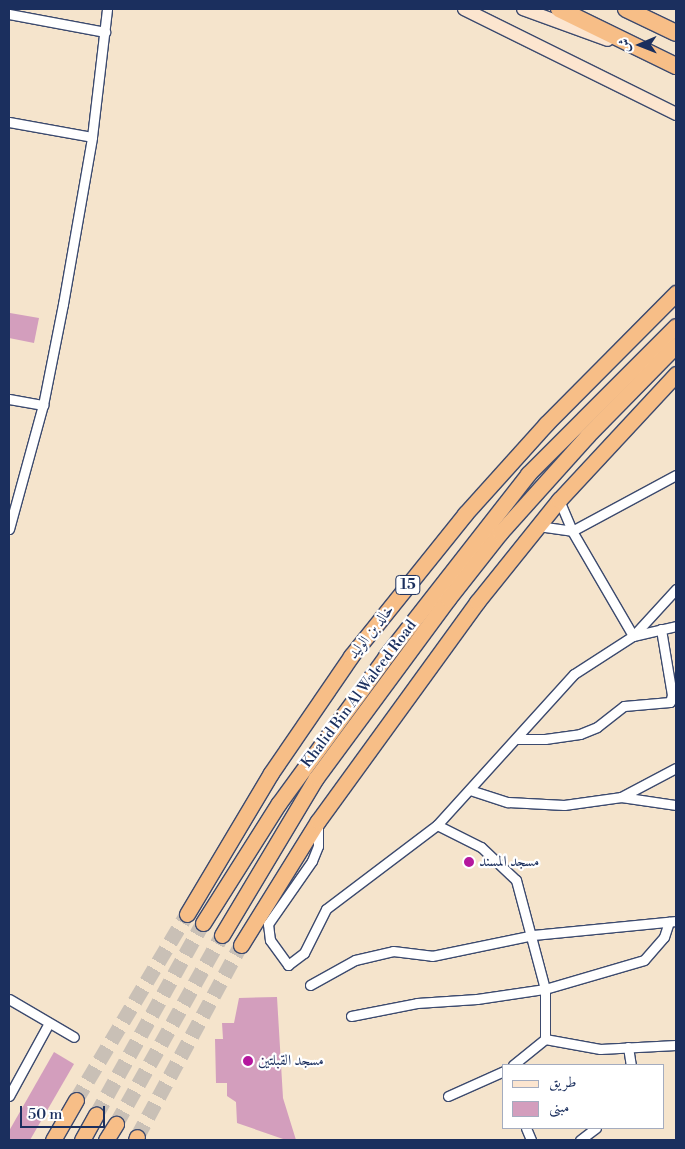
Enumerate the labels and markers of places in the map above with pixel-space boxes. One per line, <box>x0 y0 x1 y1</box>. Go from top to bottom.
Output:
place label: مسجد المسند <box>479 853 539 871</box>
marker: مسجد المسند <box>463 856 475 868</box>
place label: مسجد القبلتين <box>258 1052 324 1070</box>
marker: مسجد القبلتين <box>242 1055 254 1067</box>

